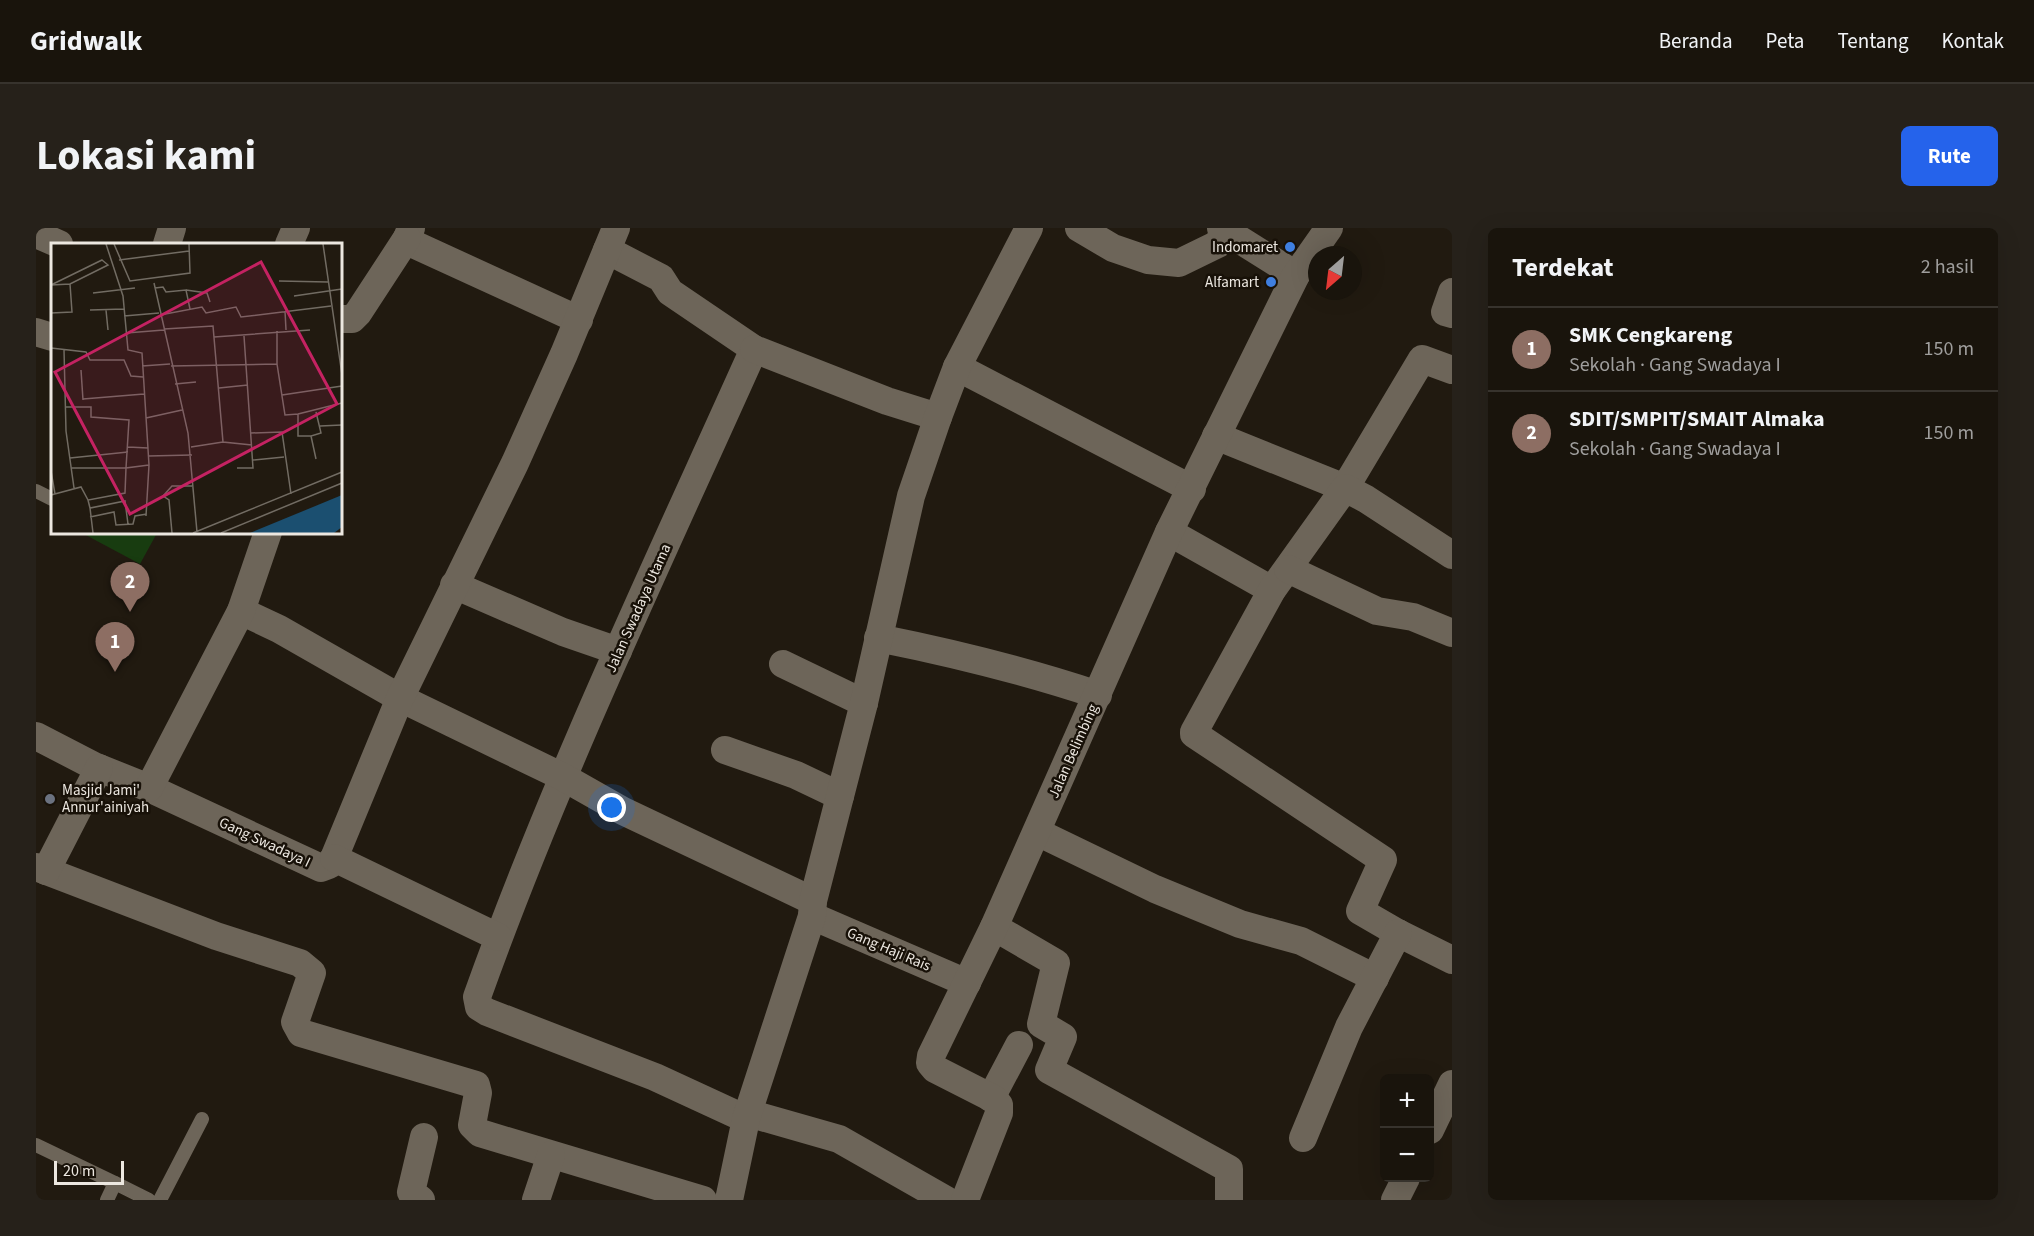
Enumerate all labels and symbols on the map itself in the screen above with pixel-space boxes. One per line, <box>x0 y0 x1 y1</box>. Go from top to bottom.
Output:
place label: Indomaret <box>1212 237 1278 258</box>
marker: Indomaret <box>1283 240 1297 254</box>
inset map <box>51 243 342 534</box>
north arrow <box>1308 246 1362 300</box>
place label: Alfamart <box>1205 272 1259 293</box>
marker: Alfamart <box>1264 275 1278 289</box>
street label: Jalan Swadaya Utama <box>601 541 676 676</box>
pin: 2 <box>110 562 149 612</box>
pin: 1 <box>96 622 134 672</box>
street label: Jalan Belimbing <box>1043 700 1104 802</box>
place label: Masjid Jami' Annur'ainiyah <box>62 780 149 818</box>
marker: Masjid Jami' Annur'ainiyah <box>43 792 57 806</box>
your location <box>597 793 626 822</box>
street label: Gang Swadaya I <box>216 812 314 873</box>
street label: Gang Haji Rais <box>844 922 934 977</box>
scale bar <box>54 1158 124 1186</box>

